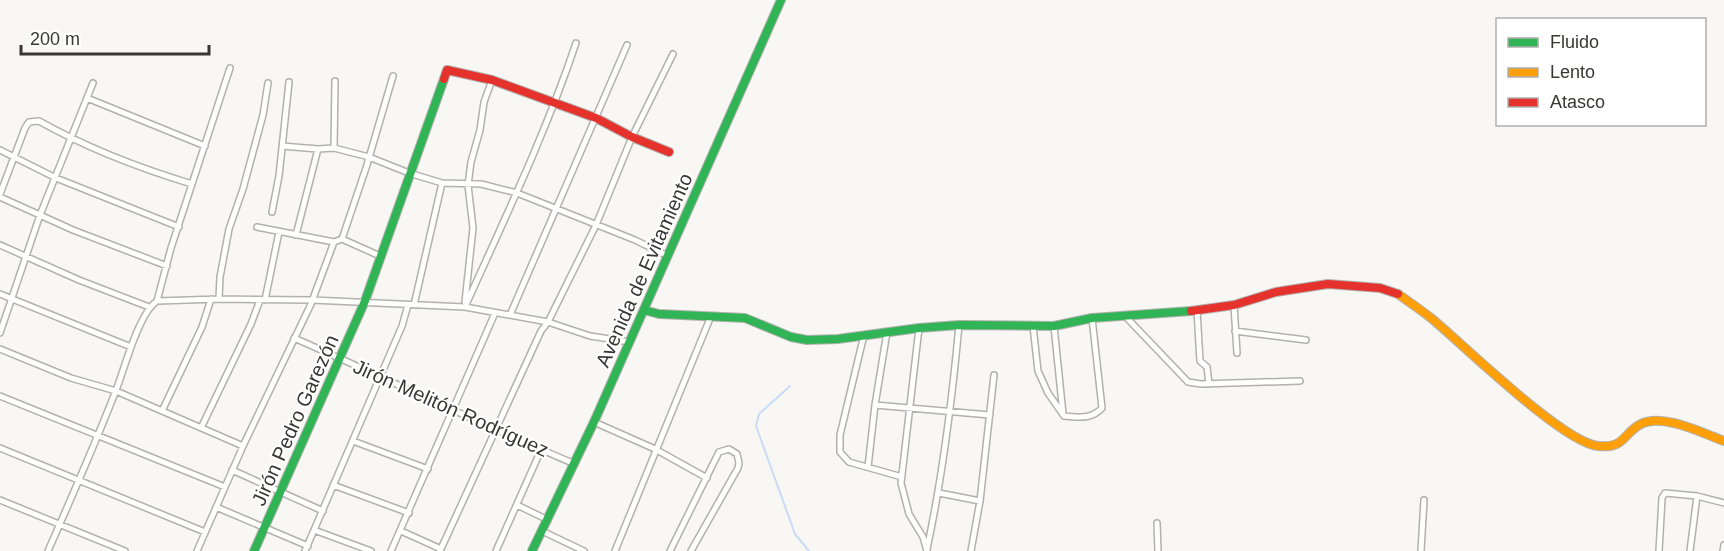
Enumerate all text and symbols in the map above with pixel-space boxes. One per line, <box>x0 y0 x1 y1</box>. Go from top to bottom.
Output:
scale bar <box>21 18 208 56</box>
legend <box>1496 18 1706 126</box>
text: 200 m <box>30 29 80 49</box>
text: Fluido <box>1550 32 1599 52</box>
text: Lento <box>1550 62 1595 82</box>
text: Atasco <box>1550 92 1605 112</box>
street label: Avenida de Evitamiento <box>591 170 697 370</box>
street label: Jirón Pedro Garezón <box>247 331 343 509</box>
street label: Jirón Melitón Rodríguez <box>350 355 552 461</box>

